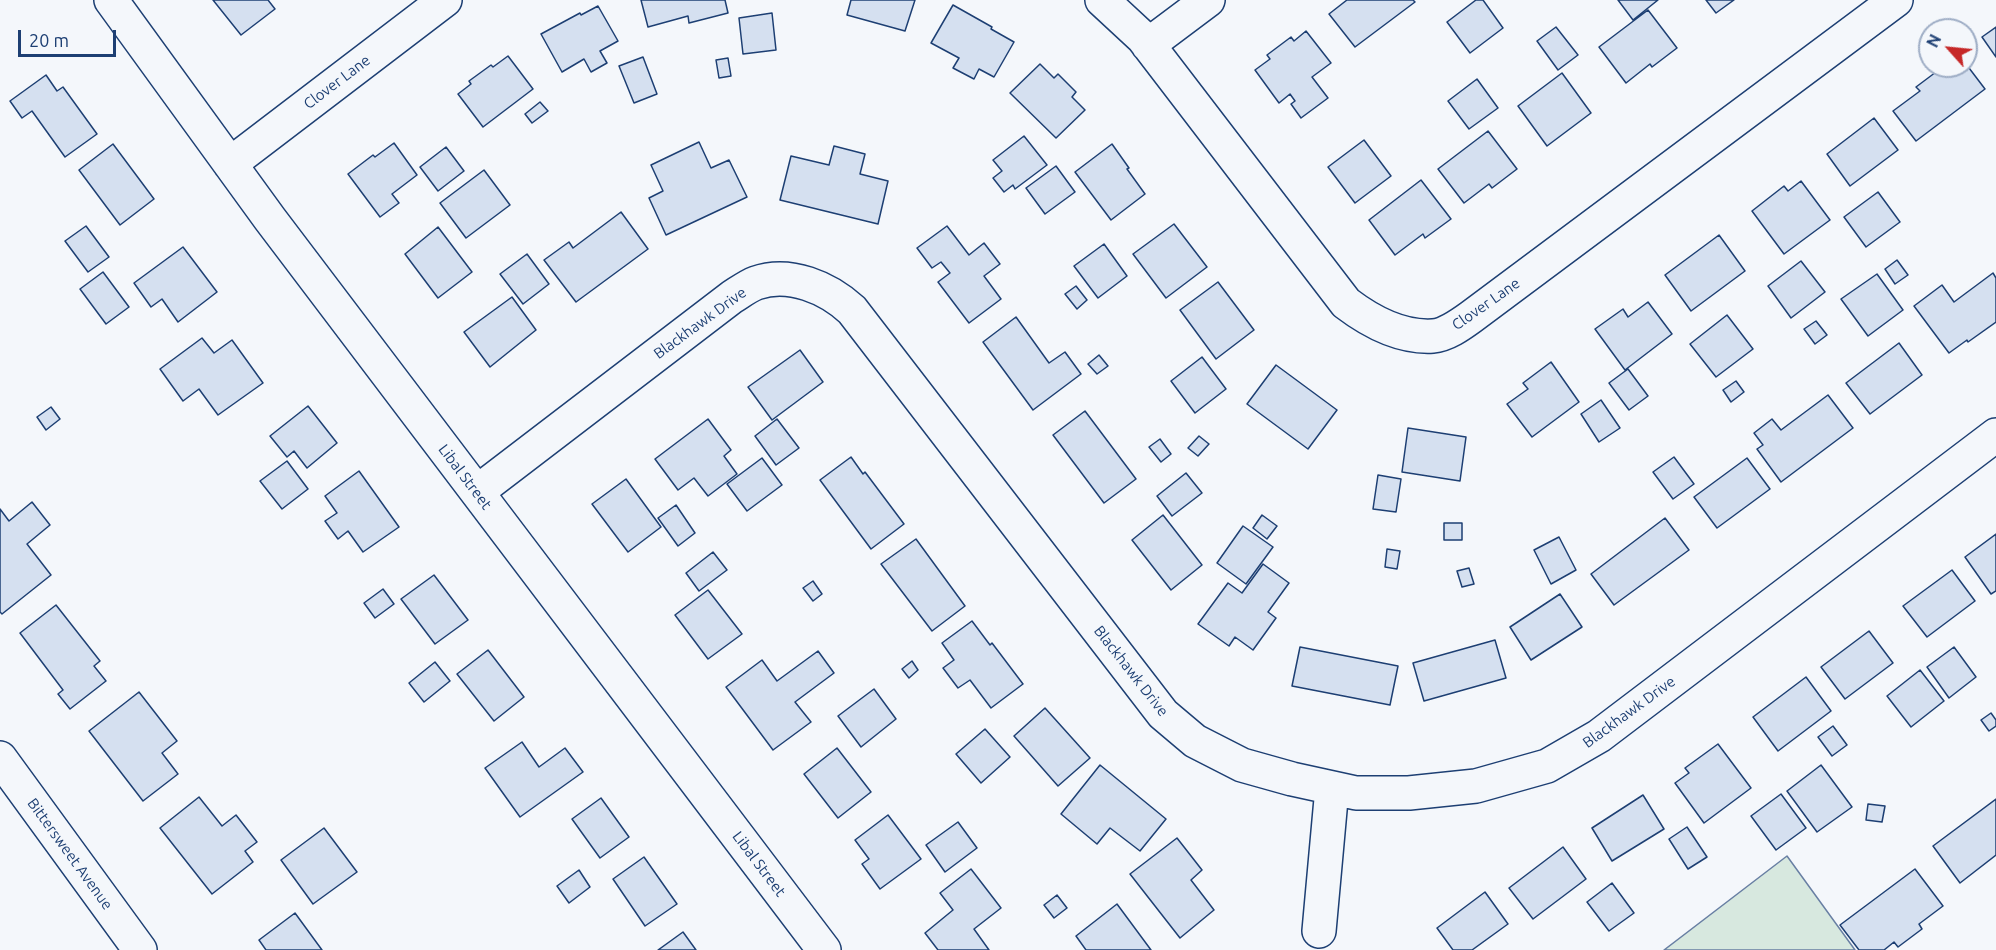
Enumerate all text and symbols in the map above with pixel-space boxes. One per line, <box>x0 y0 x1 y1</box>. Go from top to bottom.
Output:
scale bar <box>21 18 118 56</box>
north arrow <box>1918 18 1978 78</box>
text: 20 m <box>29 30 69 50</box>
text: N <box>1923 31 1944 50</box>
street label: Clover Lane <box>300 51 374 113</box>
street label: Clover Lane <box>1449 274 1523 334</box>
street label: Blackhawk Drive <box>650 283 750 363</box>
street label: Libal Street <box>435 441 495 513</box>
street label: Blackhawk Drive <box>1090 622 1172 720</box>
street label: Blackhawk Drive <box>1579 672 1679 752</box>
street label: Bittersweet Avenue <box>23 795 117 913</box>
street label: Libal Street <box>729 828 789 900</box>

